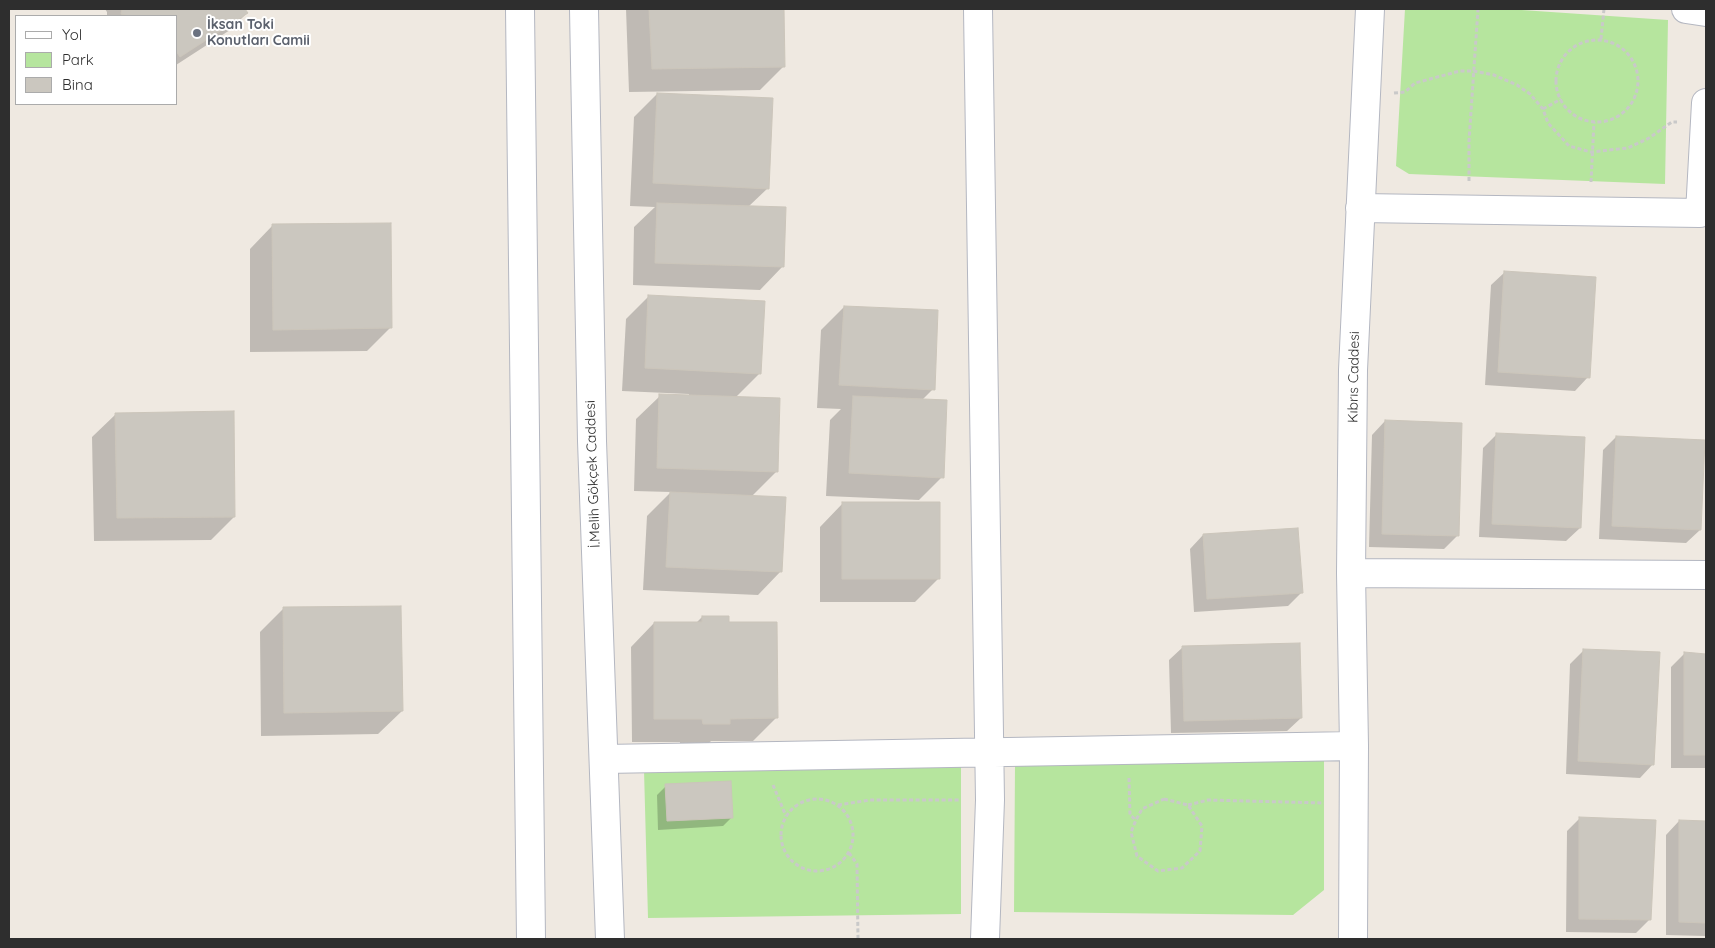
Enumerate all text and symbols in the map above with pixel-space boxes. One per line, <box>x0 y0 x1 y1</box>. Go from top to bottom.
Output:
legend <box>15 15 178 105</box>
place label: İksan Toki Konutları Camii <box>207 17 310 49</box>
text: Yol <box>62 25 82 44</box>
marker: İksan Toki Konutları Camii <box>191 27 203 39</box>
text: Park <box>62 50 94 69</box>
text: Bina <box>62 75 93 94</box>
street label: Kıbrıs Caddesi <box>1345 331 1363 423</box>
street label: İ.Melih Gökçek Caddesi <box>582 400 604 548</box>

